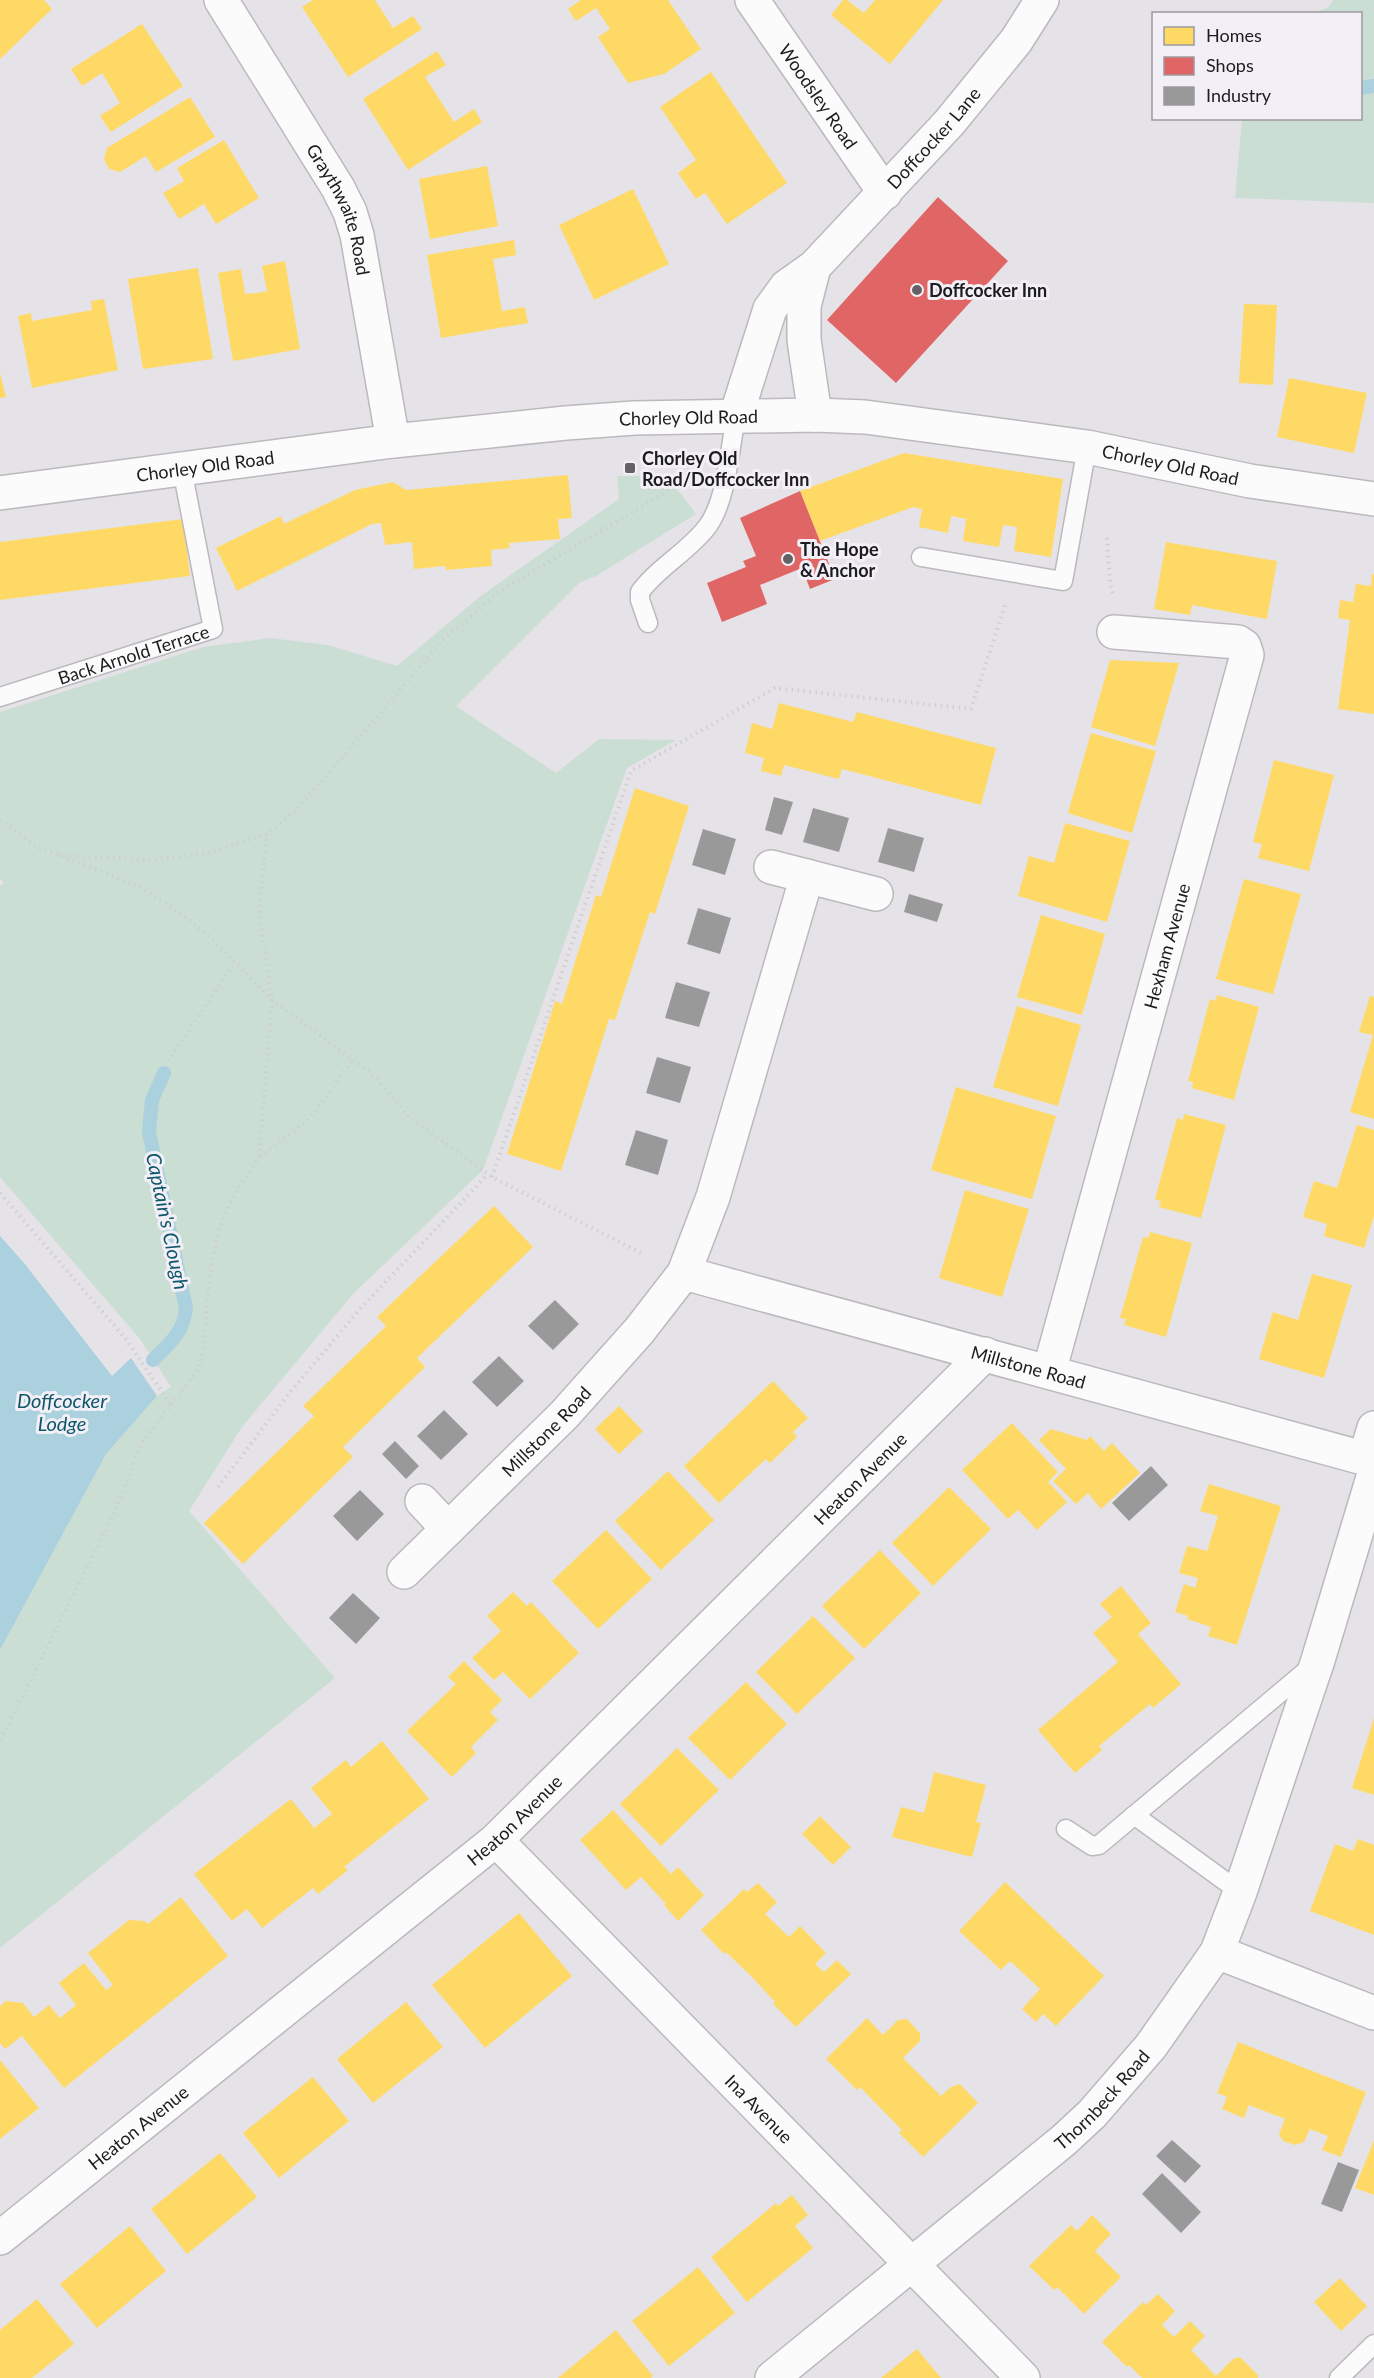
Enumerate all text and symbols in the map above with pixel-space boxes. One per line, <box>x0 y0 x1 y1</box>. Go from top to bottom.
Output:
legend <box>1152 12 1362 120</box>
text: Homes <box>1206 24 1262 46</box>
street label: Woodsley Road <box>774 39 862 153</box>
text: Shops <box>1206 54 1254 76</box>
street label: Doffcocker Lane <box>882 82 985 193</box>
text: Industry <box>1206 84 1272 106</box>
street label: Graythwaite Road <box>302 139 375 277</box>
place label: Doffcocker Inn <box>929 279 1047 301</box>
marker: Doffcocker Inn <box>910 283 924 297</box>
street label: Chorley Old Road <box>618 405 758 430</box>
street label: Chorley Old Road <box>1100 439 1241 489</box>
street label: Chorley Old Road <box>135 446 276 486</box>
place label: Chorley Old Road/Doffcocker Inn <box>642 447 809 490</box>
marker: Chorley Old Road/Doffcocker Inn <box>623 461 637 475</box>
place label: The Hope & Anchor <box>800 538 879 581</box>
marker: The Hope & Anchor <box>781 552 795 566</box>
street label: Back Arnold Terrace <box>55 620 212 689</box>
street label: Hexham Avenue <box>1139 881 1194 1011</box>
water label: Captain's Clough <box>142 1150 194 1292</box>
street label: Millstone Road <box>969 1341 1088 1393</box>
street label: Millstone Road <box>497 1382 595 1481</box>
water label: Doffcocker Lodge <box>17 1388 108 1435</box>
street label: Heaton Avenue <box>809 1427 911 1529</box>
street label: Heaton Avenue <box>463 1770 566 1870</box>
street label: Thornbeck Road <box>1050 2045 1154 2154</box>
street label: Ina Avenue <box>721 2070 798 2148</box>
street label: Heaton Avenue <box>84 2080 193 2174</box>

